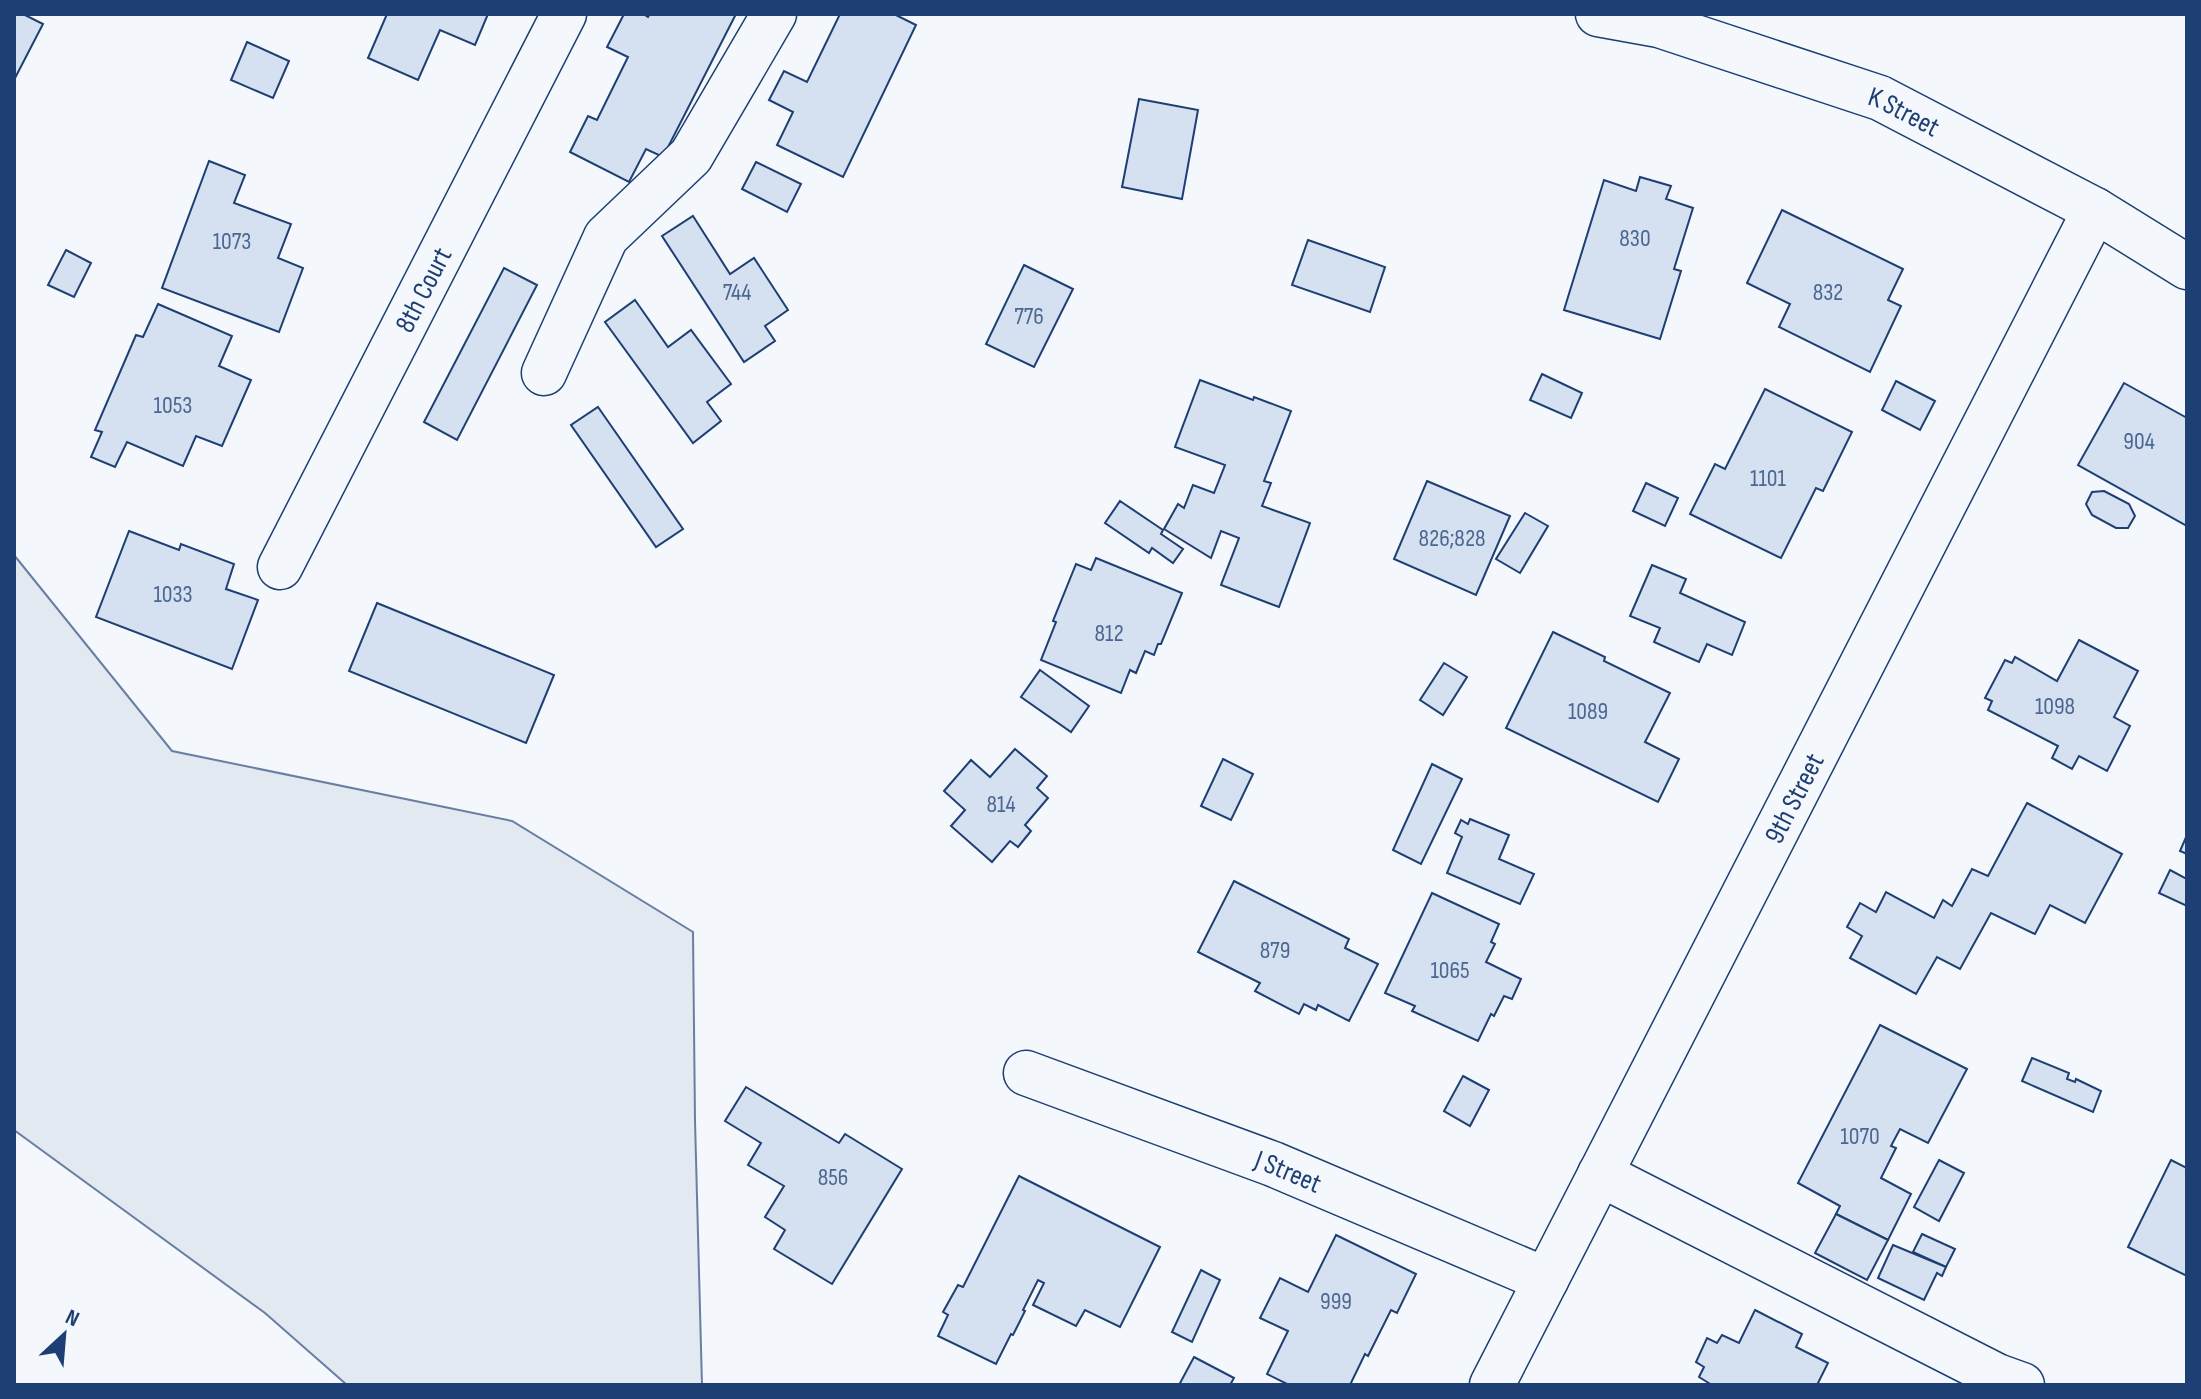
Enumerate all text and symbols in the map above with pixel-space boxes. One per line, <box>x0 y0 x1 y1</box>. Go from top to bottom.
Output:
street label: K Street <box>1864 80 1945 144</box>
house number: 830 <box>1619 224 1651 253</box>
house number: 1073 <box>213 227 251 256</box>
street label: 8th Court <box>388 242 459 338</box>
house number: 744 <box>723 278 751 307</box>
house number: 832 <box>1813 278 1843 307</box>
house number: 776 <box>1014 302 1044 331</box>
house number: 1053 <box>154 391 192 420</box>
house number: 904 <box>2123 427 2155 456</box>
house number: 1101 <box>1750 464 1787 493</box>
house number: 826;828 <box>1418 524 1486 553</box>
house number: 1033 <box>153 580 193 609</box>
house number: 812 <box>1094 619 1124 648</box>
house number: 1098 <box>2035 692 2075 721</box>
house number: 1089 <box>1568 697 1608 726</box>
street label: 9th Street <box>1758 748 1831 849</box>
house number: 814 <box>987 790 1015 819</box>
house number: 879 <box>1260 936 1290 965</box>
house number: 1065 <box>1430 956 1470 985</box>
house number: 1070 <box>1840 1122 1880 1151</box>
street label: J Street <box>1249 1143 1326 1201</box>
house number: 856 <box>818 1163 848 1192</box>
house number: 999 <box>1320 1287 1352 1316</box>
north arrow <box>24 1295 104 1375</box>
text: N <box>61 1304 83 1333</box>

